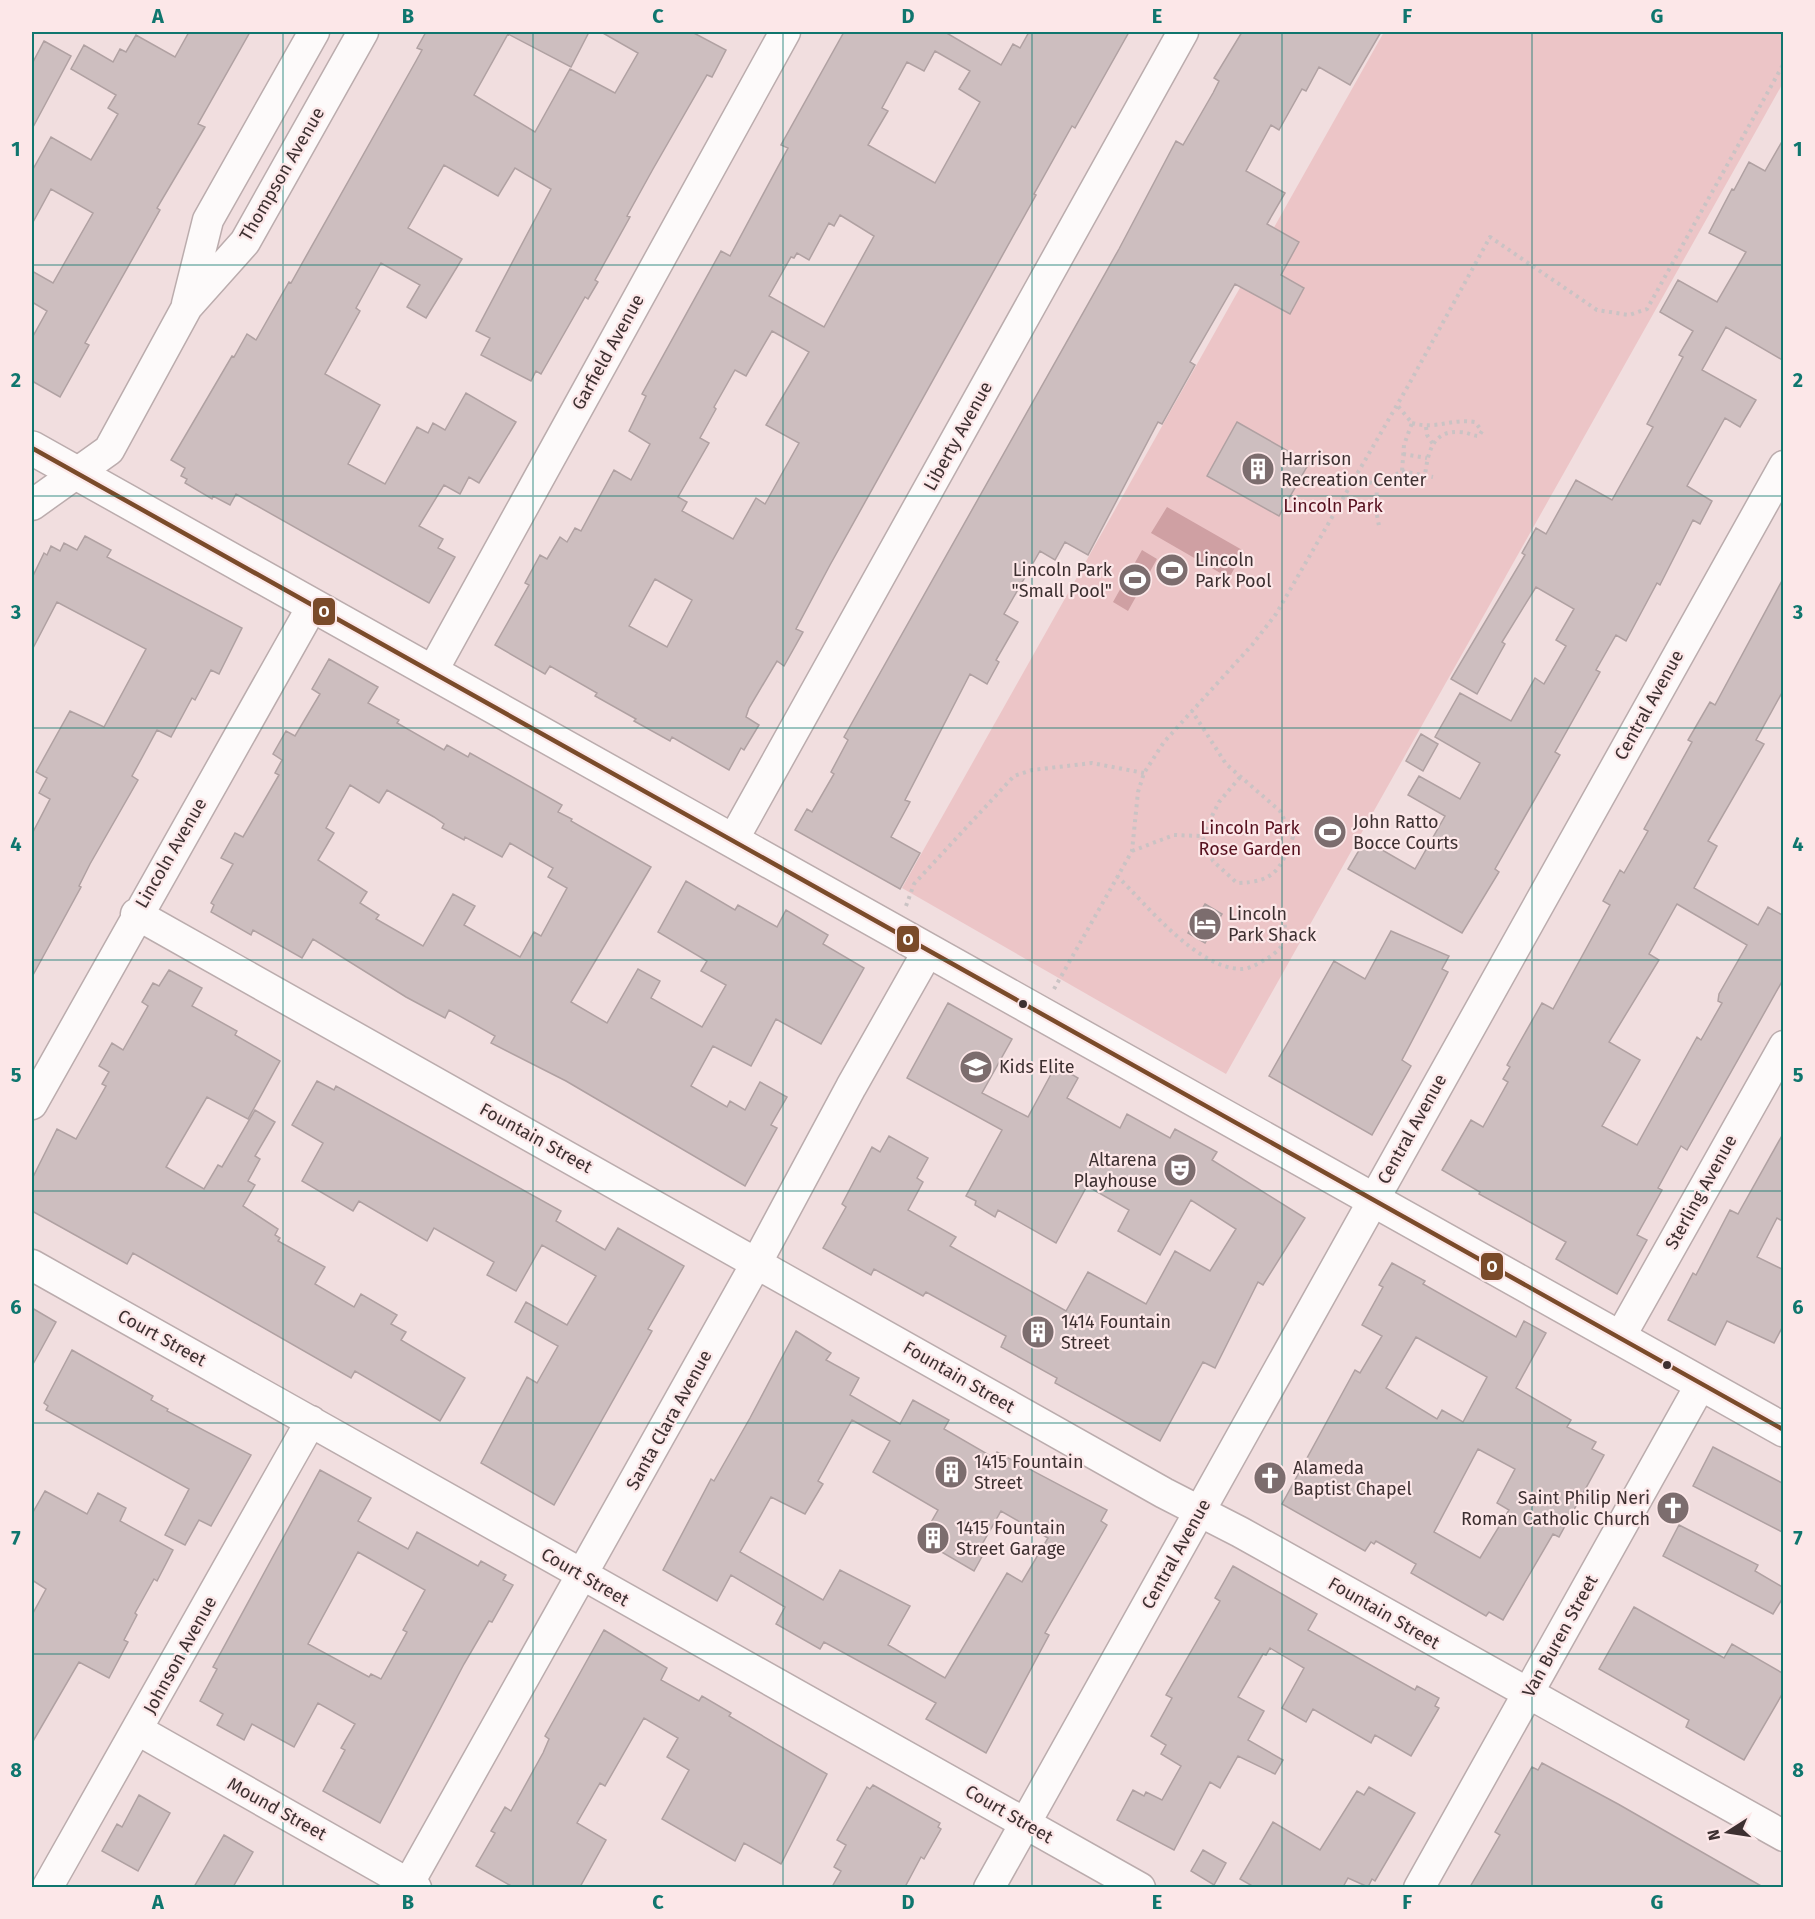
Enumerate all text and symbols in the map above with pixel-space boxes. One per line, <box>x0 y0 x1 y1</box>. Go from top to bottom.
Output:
text: A <box>151 4 165 28</box>
text: B <box>402 4 414 28</box>
text: C <box>652 4 664 28</box>
text: D <box>901 4 915 28</box>
text: E <box>1152 4 1162 28</box>
text: F <box>1402 4 1412 28</box>
text: G <box>1651 4 1663 28</box>
street label: Thompson Avenue <box>235 103 329 245</box>
text: 1 <box>11 137 21 161</box>
text: 1 <box>1793 137 1803 161</box>
street label: Garfield Avenue <box>567 290 649 414</box>
text: 2 <box>11 368 21 392</box>
text: 2 <box>1793 368 1803 392</box>
street label: Liberty Avenue <box>919 378 997 494</box>
place label: Harrison Recreation Center <box>1281 448 1426 491</box>
building icon: Harrison Recreation Center <box>1240 451 1276 487</box>
park label: Lincoln Park <box>1283 495 1383 517</box>
place label: Lincoln Park Pool <box>1195 549 1271 592</box>
sports icon: Lincoln Park Pool <box>1154 552 1190 588</box>
place label: Lincoln Park "Small Pool" <box>1012 559 1113 602</box>
sports icon: Lincoln Park "Small Pool" <box>1117 562 1153 598</box>
line badge: O <box>312 597 336 626</box>
text: 3 <box>10 600 21 624</box>
text: 3 <box>1792 600 1803 624</box>
text: O <box>318 602 330 621</box>
street label: Central Avenue <box>1610 646 1688 764</box>
street label: Lincoln Avenue <box>131 794 211 912</box>
place label: John Ratto Bocce Courts <box>1353 811 1458 854</box>
sports icon: John Ratto Bocce Courts <box>1312 814 1348 850</box>
park label: Lincoln Park Rose Garden <box>1199 817 1301 860</box>
text: 4 <box>10 832 22 856</box>
text: 4 <box>1792 832 1804 856</box>
place label: Lincoln Park Shack <box>1228 903 1317 946</box>
hotel icon: Lincoln Park Shack <box>1187 906 1223 942</box>
line badge: O <box>896 925 920 953</box>
text: O <box>902 930 914 949</box>
unlabelled marker <box>1017 998 1029 1010</box>
school or university icon: Kids Elite <box>958 1049 994 1085</box>
place label: Kids Elite <box>999 1056 1075 1078</box>
text: 5 <box>11 1063 22 1087</box>
text: 5 <box>1793 1063 1804 1087</box>
street label: Central Avenue <box>1373 1070 1451 1188</box>
street label: Fountain Street <box>476 1098 596 1178</box>
street label: Sterling Avenue <box>1660 1131 1742 1253</box>
place label: Altarena Playhouse <box>1073 1149 1157 1192</box>
theatre icon: Altarena Playhouse <box>1162 1152 1198 1188</box>
line badge: O <box>1480 1252 1504 1281</box>
text: O <box>1486 1257 1498 1276</box>
text: 6 <box>10 1295 22 1319</box>
text: 6 <box>1792 1295 1804 1319</box>
street label: Court Street <box>114 1305 211 1372</box>
place label: 1414 Fountain Street <box>1061 1311 1171 1354</box>
building icon: 1414 Fountain Street <box>1020 1314 1056 1350</box>
street label: Fountain Street <box>899 1336 1019 1418</box>
street label: Santa Clara Avenue <box>621 1346 717 1494</box>
unlabelled marker <box>1661 1359 1673 1371</box>
place label: 1415 Fountain Street <box>974 1451 1083 1494</box>
building icon: 1415 Fountain Street <box>933 1454 969 1490</box>
place label: Alameda Baptist Chapel <box>1293 1457 1412 1500</box>
church icon: Alameda Baptist Chapel <box>1252 1460 1288 1496</box>
place label: Saint Philip Neri Roman Catholic Church <box>1461 1487 1650 1530</box>
church icon: Saint Philip Neri Roman Catholic Church <box>1655 1490 1691 1526</box>
street label: Central Avenue <box>1137 1495 1215 1613</box>
place label: 1415 Fountain Street Garage <box>956 1517 1066 1560</box>
building icon: 1415 Fountain Street Garage <box>915 1520 951 1556</box>
text: 7 <box>11 1526 21 1550</box>
text: 7 <box>1793 1526 1803 1550</box>
street label: Court Street <box>537 1543 633 1611</box>
street label: Van Buren Street <box>1517 1571 1603 1701</box>
street label: Fountain Street <box>1324 1572 1444 1654</box>
street label: Johnson Avenue <box>139 1592 221 1718</box>
text: 8 <box>10 1758 22 1782</box>
text: 8 <box>1792 1758 1804 1782</box>
street label: Mound Street <box>224 1773 331 1846</box>
street label: Court Street <box>961 1780 1057 1848</box>
north arrow <box>1698 1802 1758 1862</box>
text: N <box>1703 1828 1724 1842</box>
text: A <box>151 1890 165 1914</box>
text: B <box>402 1890 414 1914</box>
text: C <box>652 1890 664 1914</box>
text: D <box>901 1890 915 1914</box>
text: E <box>1152 1890 1162 1914</box>
text: F <box>1402 1890 1412 1914</box>
text: G <box>1651 1890 1663 1914</box>

